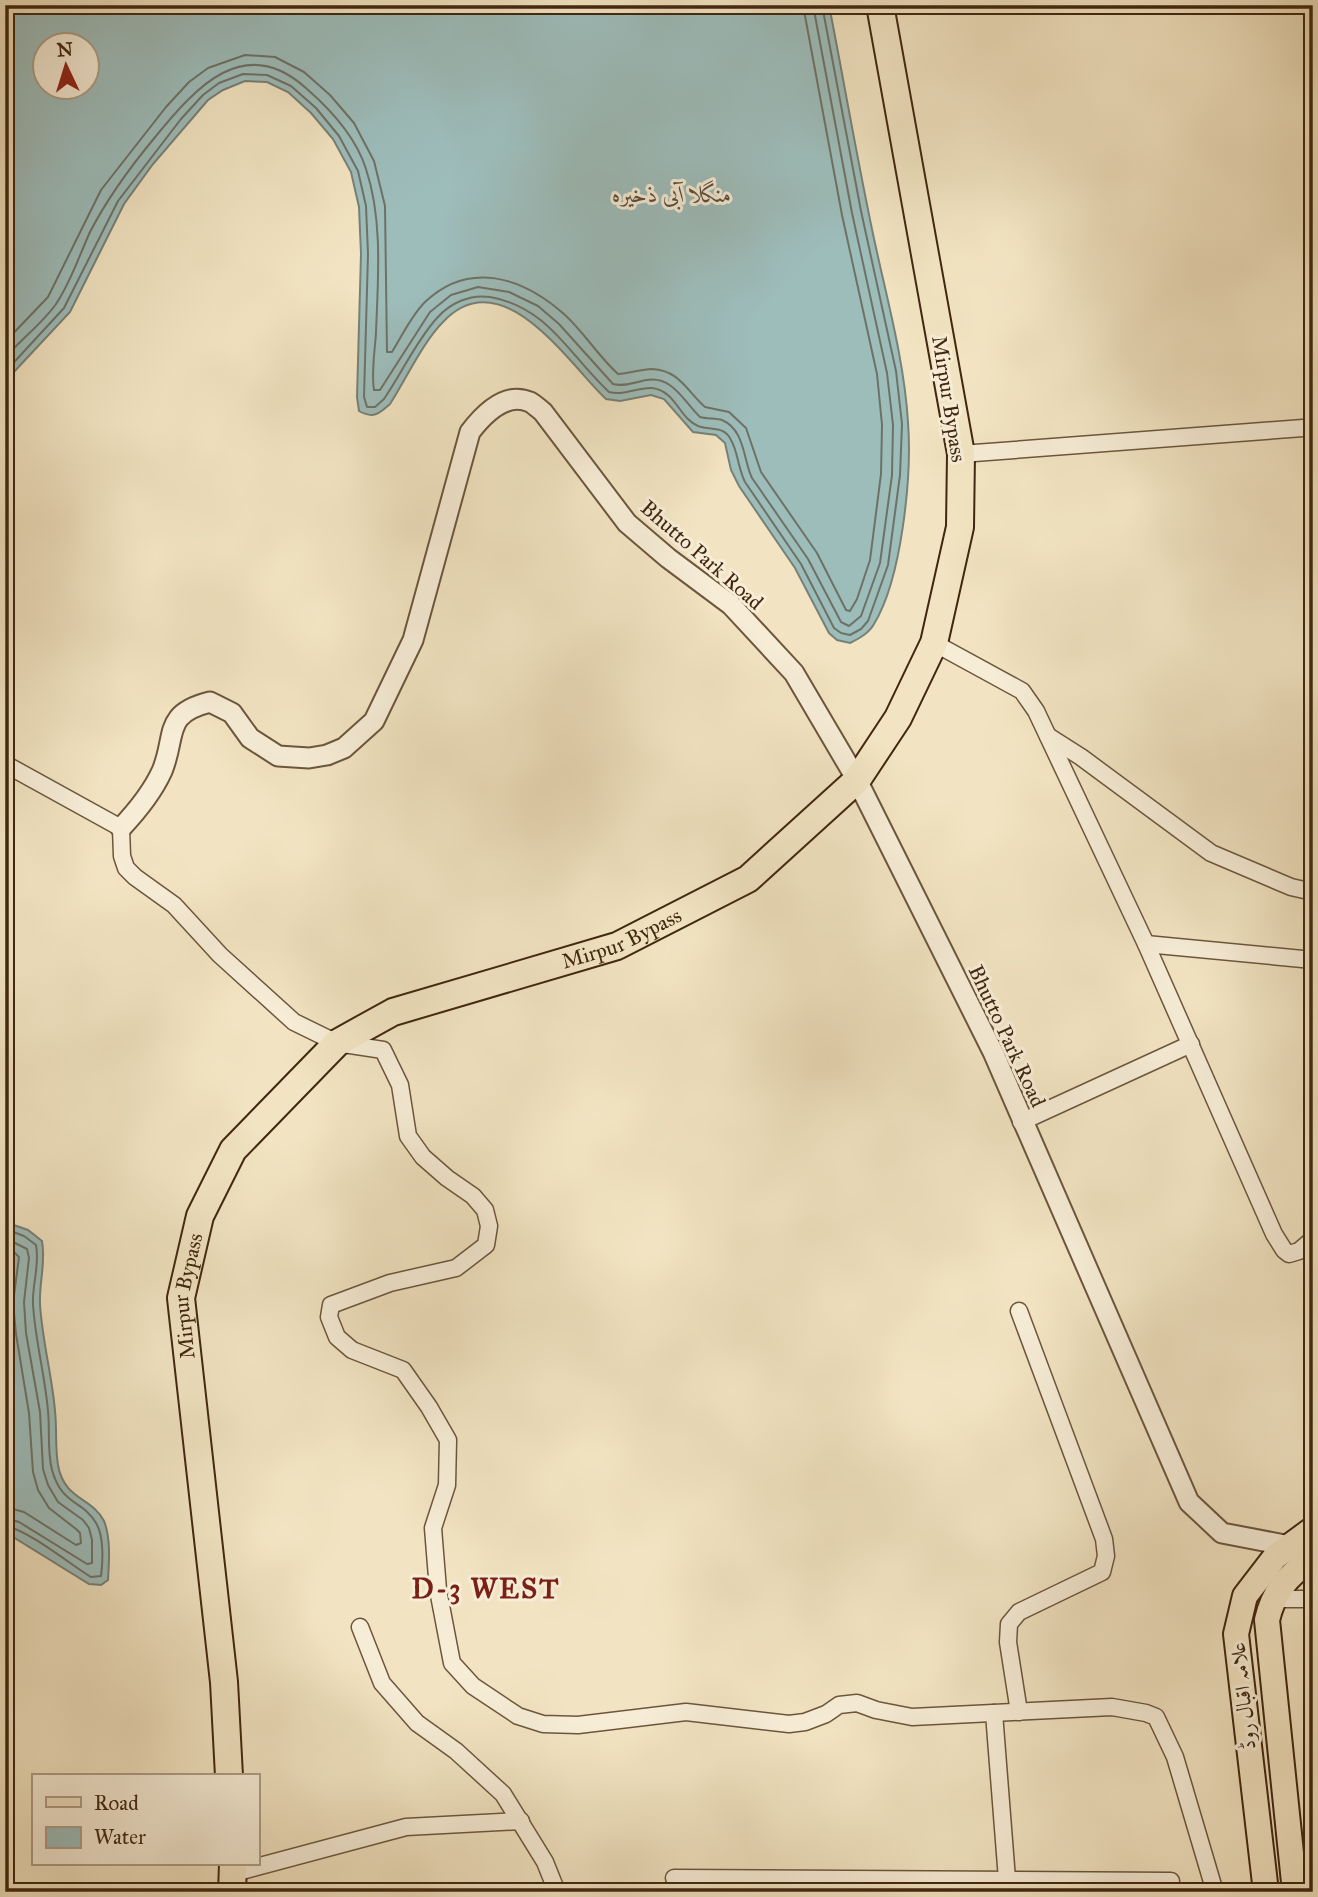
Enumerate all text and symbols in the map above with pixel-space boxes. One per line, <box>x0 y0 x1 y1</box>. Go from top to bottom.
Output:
north arrow <box>32 32 102 102</box>
text: N <box>56 38 74 62</box>
water label: منگلا آبی ذخیرہ <box>612 180 732 210</box>
street label: Mirpur Bypass <box>926 334 972 464</box>
street label: Bhutto Park Road <box>635 495 769 616</box>
street label: Mirpur Bypass <box>559 902 686 975</box>
street label: Bhutto Park Road <box>963 961 1052 1112</box>
street label: Mirpur Bypass <box>168 1230 209 1361</box>
district label: D-3 WEST <box>412 1571 560 1606</box>
street label: علامہ اقبال روڈ <box>1224 1641 1262 1751</box>
legend <box>32 1774 259 1866</box>
text: Road <box>94 1790 139 1816</box>
text: Water <box>94 1824 146 1850</box>

